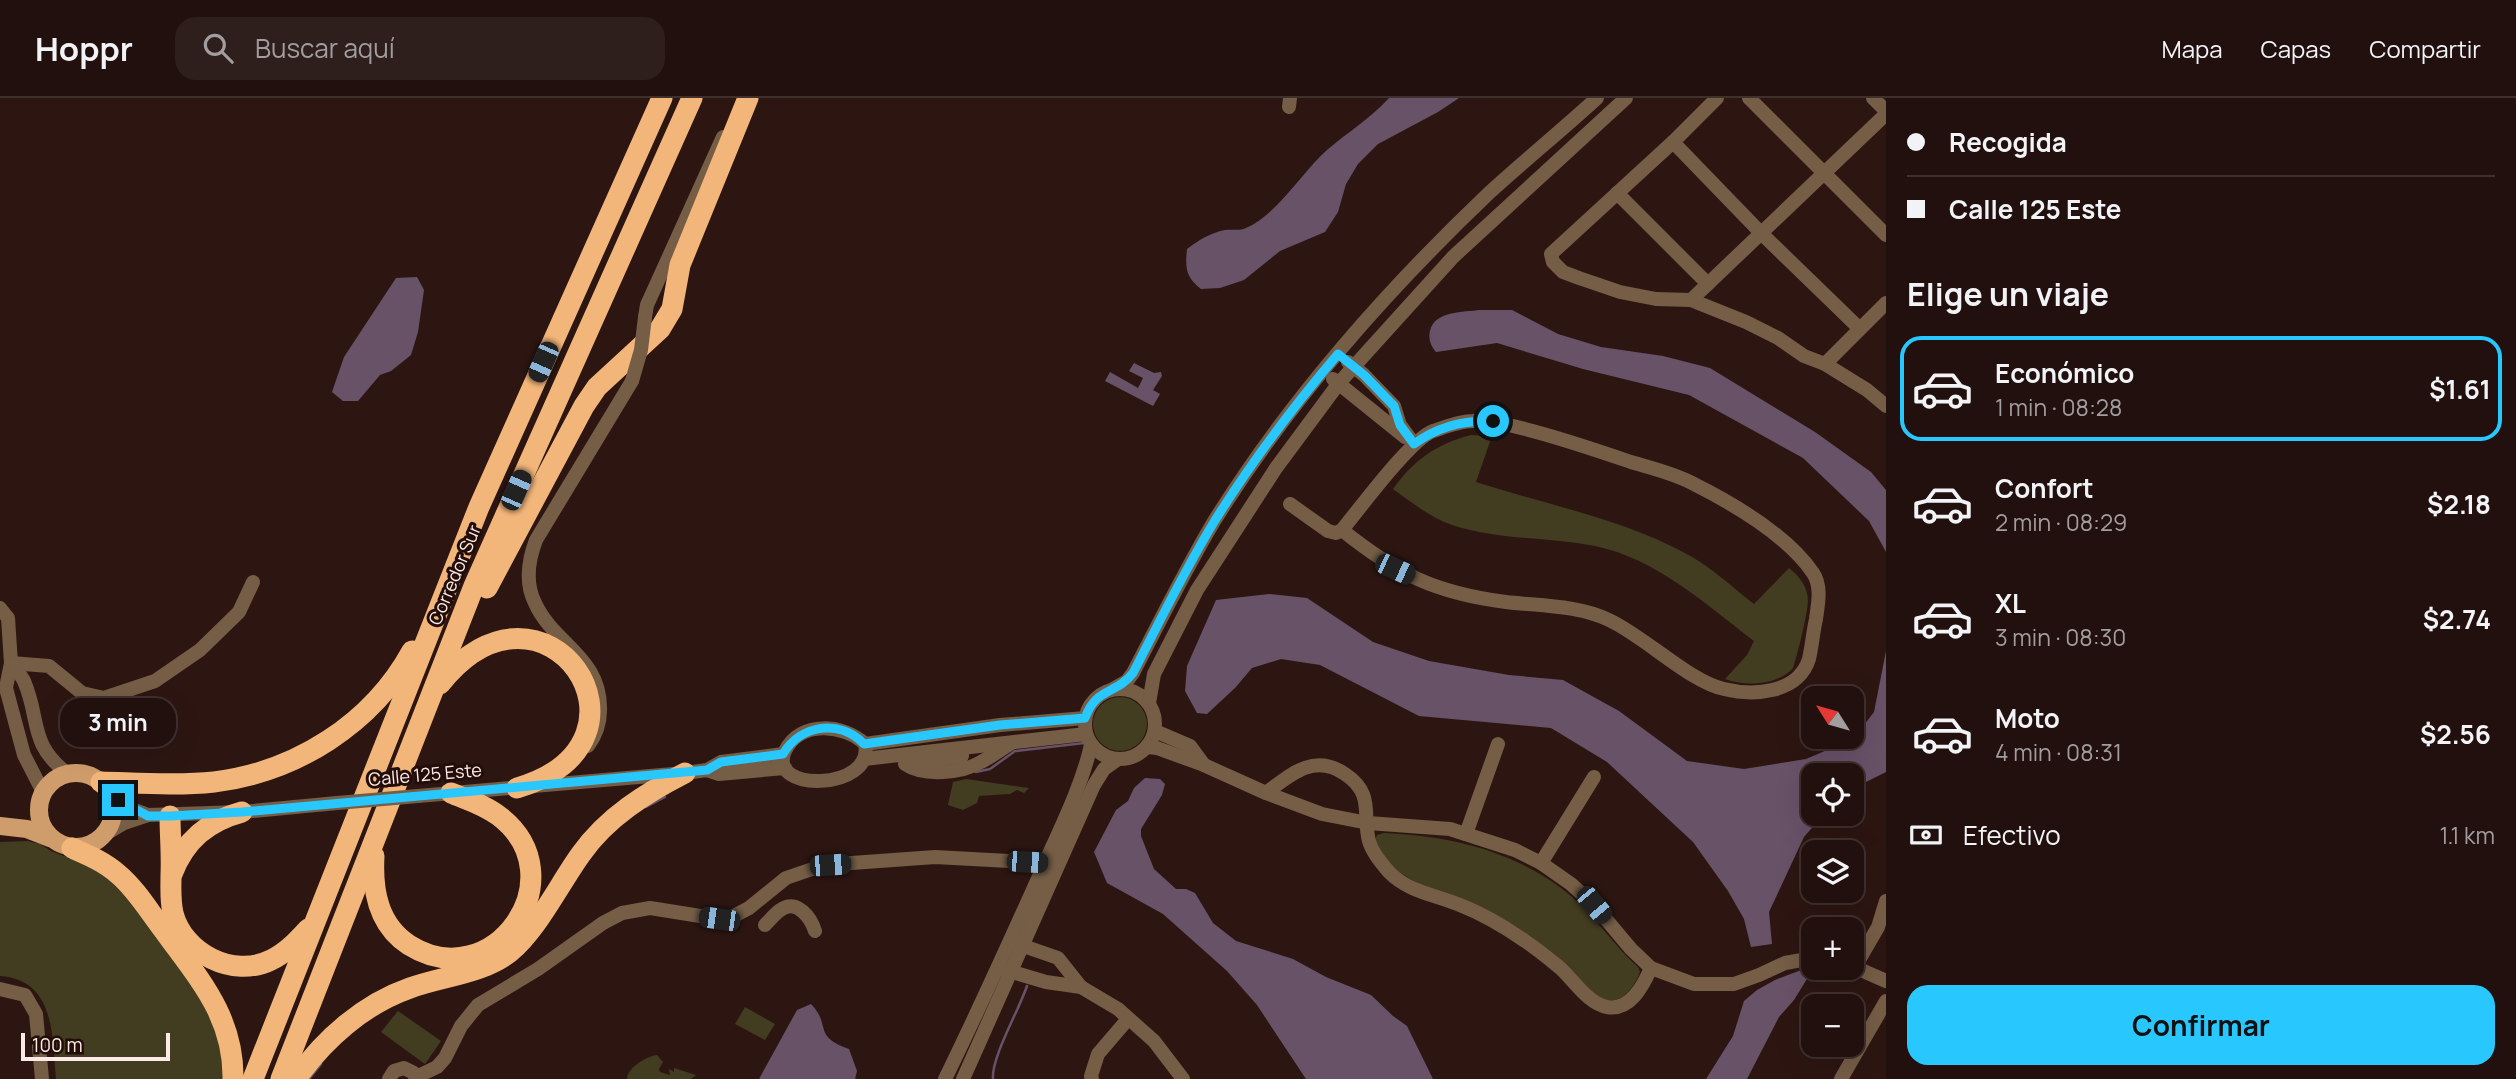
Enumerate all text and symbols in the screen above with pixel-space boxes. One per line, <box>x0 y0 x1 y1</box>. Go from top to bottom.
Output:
search box <box>175 17 665 80</box>
text: Hoppr <box>35 26 133 71</box>
icon: search <box>199 29 237 67</box>
text: Buscar aquí <box>255 30 395 66</box>
text: Mapa <box>2162 32 2223 65</box>
text: Capas <box>2261 32 2331 65</box>
text: Compartir <box>2369 32 2481 65</box>
text: Recogida <box>1949 124 2067 160</box>
text: Calle 125 Este <box>1949 191 2121 227</box>
text: Elige un viaje <box>1907 272 2109 316</box>
car <box>525 339 562 385</box>
text: Económico <box>1995 355 2134 391</box>
icon: car <box>1911 357 1974 420</box>
text: $1.61 <box>2429 371 2491 407</box>
text: 1 min · 08:28 <box>1995 391 2122 423</box>
route start <box>1477 405 1509 437</box>
car <box>498 467 535 513</box>
text: Confort <box>1995 470 2094 506</box>
icon: car <box>1911 472 1974 535</box>
text: $2.18 <box>2427 486 2491 522</box>
text: 2 min · 08:29 <box>1995 506 2127 538</box>
street label: Corredor Sur <box>422 520 486 628</box>
car <box>1372 551 1419 587</box>
text: XL <box>1995 585 2026 621</box>
icon: car <box>1911 587 1974 650</box>
text: $2.74 <box>2423 601 2491 637</box>
text: 3 min · 08:30 <box>1995 621 2126 653</box>
north arrow <box>1801 686 1864 749</box>
map controls <box>1801 686 1864 1057</box>
callout: 3 min <box>60 698 176 748</box>
text: Moto <box>1995 700 2060 736</box>
icon: car <box>1911 702 1974 765</box>
text: 3 min <box>88 706 148 738</box>
text: $2.56 <box>2420 716 2491 752</box>
text: 4 min · 08:31 <box>1995 736 2122 768</box>
street label: Calle 125 Este <box>367 757 483 791</box>
button: locate <box>1801 763 1864 826</box>
route end <box>102 784 134 816</box>
icon: cash <box>1907 816 1945 854</box>
text: Efectivo <box>1963 817 2061 853</box>
text: 1.1 km <box>2439 819 2495 851</box>
button: layers <box>1801 840 1864 903</box>
car <box>1006 850 1049 874</box>
car <box>809 853 852 877</box>
car <box>1573 882 1616 928</box>
car <box>697 906 742 932</box>
button: + <box>1801 917 1864 980</box>
button: Confirmar <box>1907 985 2495 1065</box>
button: − <box>1801 994 1864 1057</box>
scale bar <box>21 1030 170 1062</box>
text: 100 m <box>32 1032 83 1058</box>

